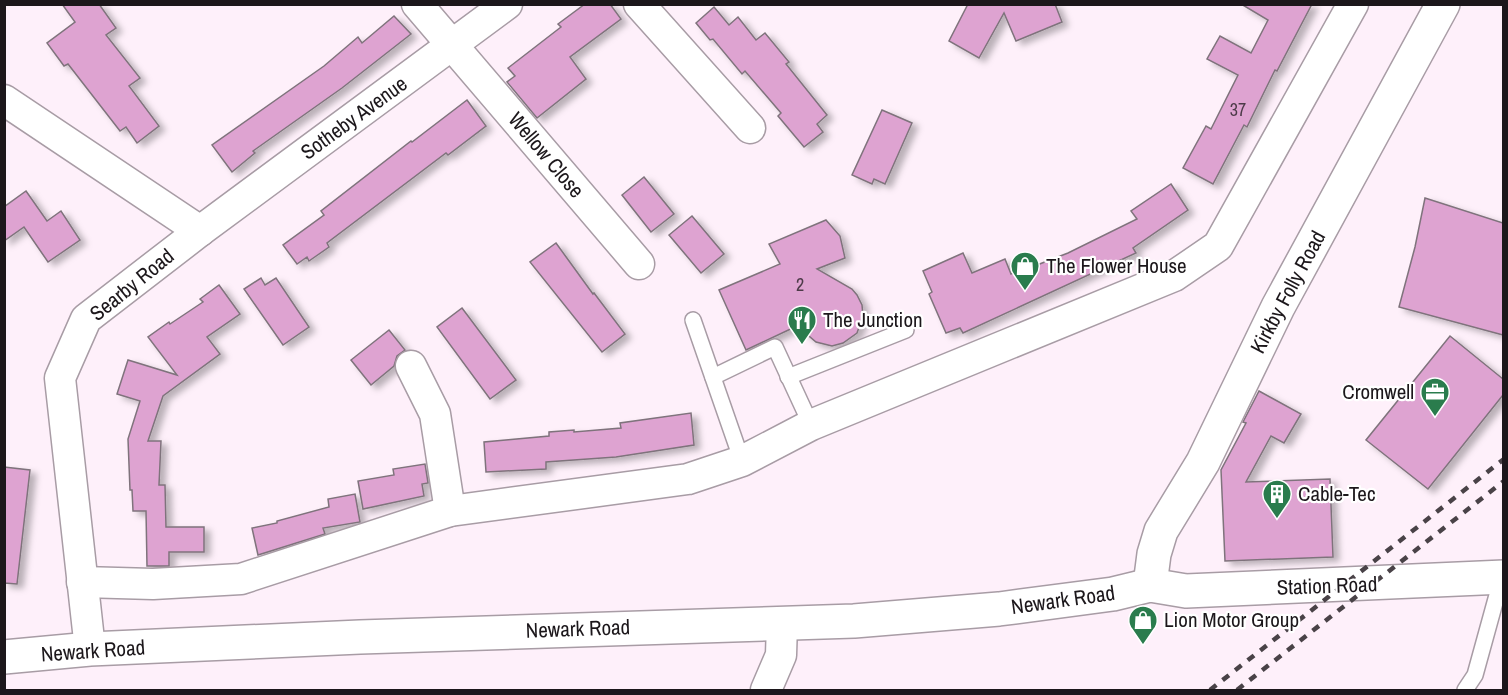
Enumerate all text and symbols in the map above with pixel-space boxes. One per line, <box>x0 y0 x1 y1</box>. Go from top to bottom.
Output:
street label: Sotheby Avenue <box>295 69 413 166</box>
house number: 37 <box>1230 97 1246 122</box>
street label: Wellow Close <box>502 106 591 204</box>
street label: Kirkby Folly Road <box>1243 225 1332 358</box>
street label: Searby Road <box>84 242 180 328</box>
shop icon: The Flower House <box>1009 250 1041 292</box>
place label: The Flower House <box>1046 251 1187 280</box>
house number: 2 <box>796 272 804 297</box>
restaurant icon: The Junction <box>786 304 818 346</box>
place label: The Junction <box>823 305 923 334</box>
office icon: Cromwell <box>1419 376 1451 418</box>
place label: Cromwell <box>1342 377 1414 406</box>
building icon: Cable-Tec <box>1261 478 1293 520</box>
place label: Cable-Tec <box>1298 479 1376 508</box>
street label: Station Road <box>1276 569 1378 602</box>
street label: Newark Road <box>1009 578 1117 621</box>
shop icon: Lion Motor Group <box>1127 604 1159 646</box>
place label: Lion Motor Group <box>1164 605 1299 634</box>
street label: Newark Road <box>525 612 631 645</box>
street label: Newark Road <box>40 632 146 669</box>

